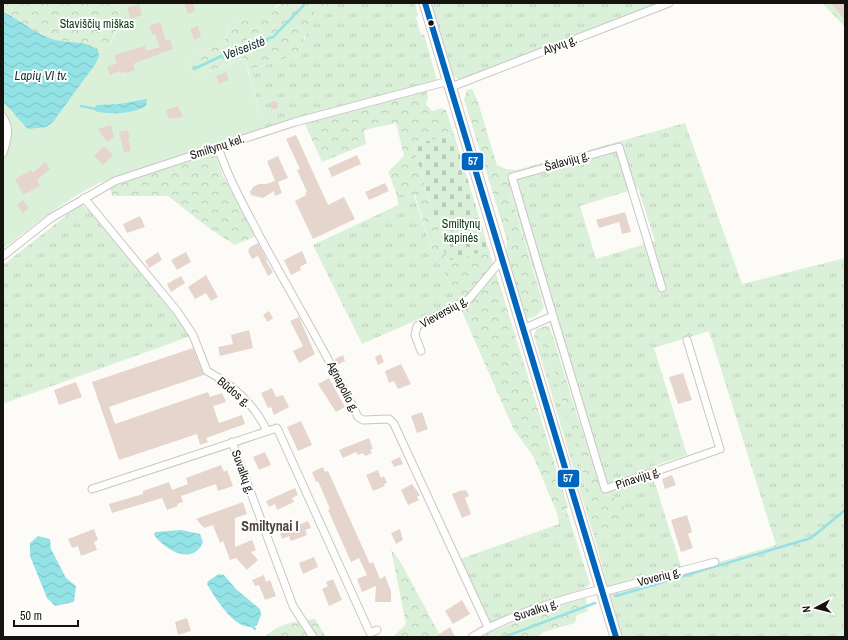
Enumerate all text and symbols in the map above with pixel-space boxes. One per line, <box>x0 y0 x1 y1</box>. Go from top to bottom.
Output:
park label: Staviščių miškas <box>60 16 134 32</box>
unlabelled marker <box>426 18 436 28</box>
street label: Alyvų g. <box>540 31 579 59</box>
water label: Veiseistė <box>221 32 268 64</box>
water label: Lapių VI tv. <box>15 67 67 84</box>
street label: Smiltynų kel. <box>188 131 246 163</box>
street label: Šalavijų g. <box>543 147 591 175</box>
line badge: 57 <box>461 152 484 171</box>
text: 57 <box>468 154 478 168</box>
park label: Smiltynų kapinės <box>442 216 481 246</box>
street label: Vieversių g. <box>417 292 471 332</box>
street label: Agnapolio g. <box>323 358 363 415</box>
street label: Būdos g. <box>214 373 254 411</box>
street label: Suvalkų g. <box>228 448 258 496</box>
street label: Pinavijų g. <box>613 463 663 493</box>
line badge: 57 <box>557 469 580 488</box>
text: 57 <box>563 471 573 485</box>
district label: Smiltynai I <box>241 517 299 535</box>
street label: Voverių g. <box>636 564 682 590</box>
north arrow <box>796 588 836 628</box>
street label: Suvalkų g. <box>512 595 560 625</box>
scale bar <box>14 602 78 628</box>
text: N <box>799 605 813 613</box>
text: 50 m <box>20 608 42 624</box>

